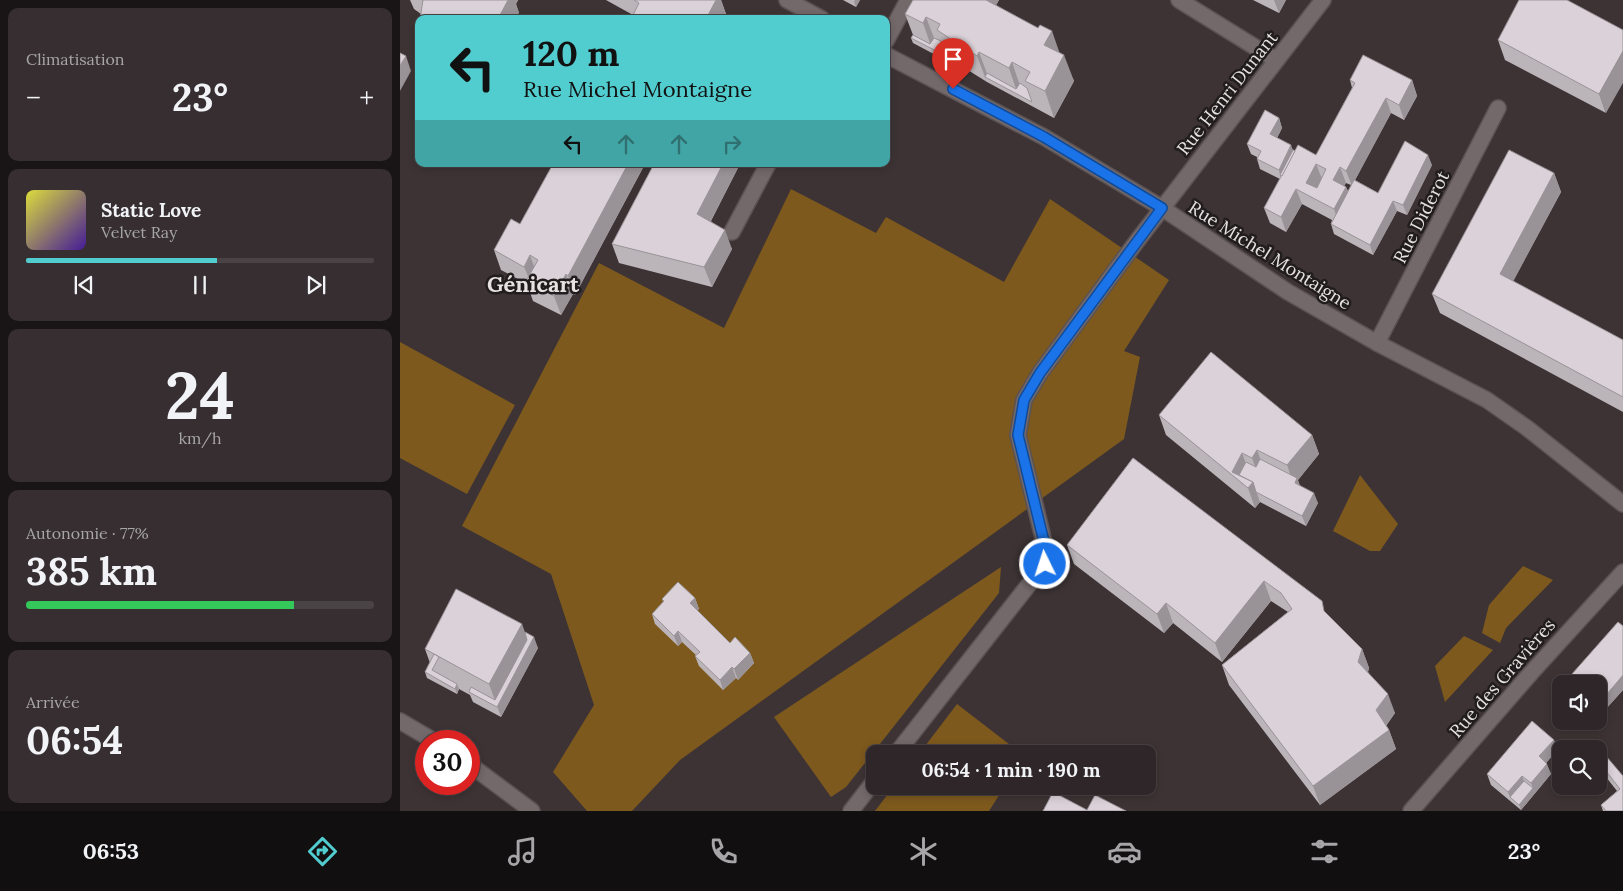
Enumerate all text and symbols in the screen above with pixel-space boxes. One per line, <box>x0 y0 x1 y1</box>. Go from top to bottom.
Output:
street label: Rue Henri Dunant <box>1172 27 1282 159</box>
text: 120 m <box>523 31 620 76</box>
icon: left <box>440 35 505 100</box>
pin <box>932 38 974 89</box>
icon: arrive <box>939 45 967 73</box>
text: Climatisation <box>26 49 124 69</box>
text: 23° <box>172 73 228 121</box>
text: Rue Michel Montaigne <box>523 75 752 103</box>
text: − <box>26 80 41 116</box>
text: + <box>359 80 374 116</box>
icon: left <box>559 130 587 158</box>
icon: ahead <box>612 130 640 158</box>
icon: ahead <box>665 130 693 158</box>
icon: right <box>718 130 746 158</box>
street label: Rue Diderot <box>1388 167 1454 267</box>
street label: Rue Michel Montaigne <box>1184 196 1356 315</box>
text: Static Love <box>101 198 201 222</box>
text: Velvet Ray <box>101 222 177 242</box>
district label: Génicart <box>487 270 580 298</box>
icon: previous <box>70 271 98 299</box>
icon: pause <box>186 271 214 299</box>
icon: next <box>302 271 330 299</box>
text: 24 <box>165 354 235 437</box>
text: km/h <box>178 428 222 448</box>
text: Autonomie · 77% <box>26 523 149 543</box>
position arrow <box>1018 537 1070 589</box>
text: 385 km <box>26 547 157 595</box>
street label: Rue des Gravières <box>1444 614 1560 742</box>
map controls <box>1552 675 1607 795</box>
button: sound <box>1552 675 1607 730</box>
text: Arrivée <box>26 692 80 712</box>
text: 06:54 <box>26 716 123 764</box>
speed limit sign: 30 <box>415 730 480 795</box>
button: search <box>1552 740 1607 795</box>
text: 06:54 · 1 min · 190 m <box>922 758 1100 782</box>
icon: directions <box>305 834 340 869</box>
icon: music <box>505 834 540 869</box>
icon: phone <box>706 834 741 869</box>
icon: climate <box>906 834 941 869</box>
icon: car <box>1107 834 1142 869</box>
icon: filters <box>1307 834 1342 869</box>
text: 06:53 <box>83 837 139 865</box>
text: 23° <box>1508 837 1540 865</box>

